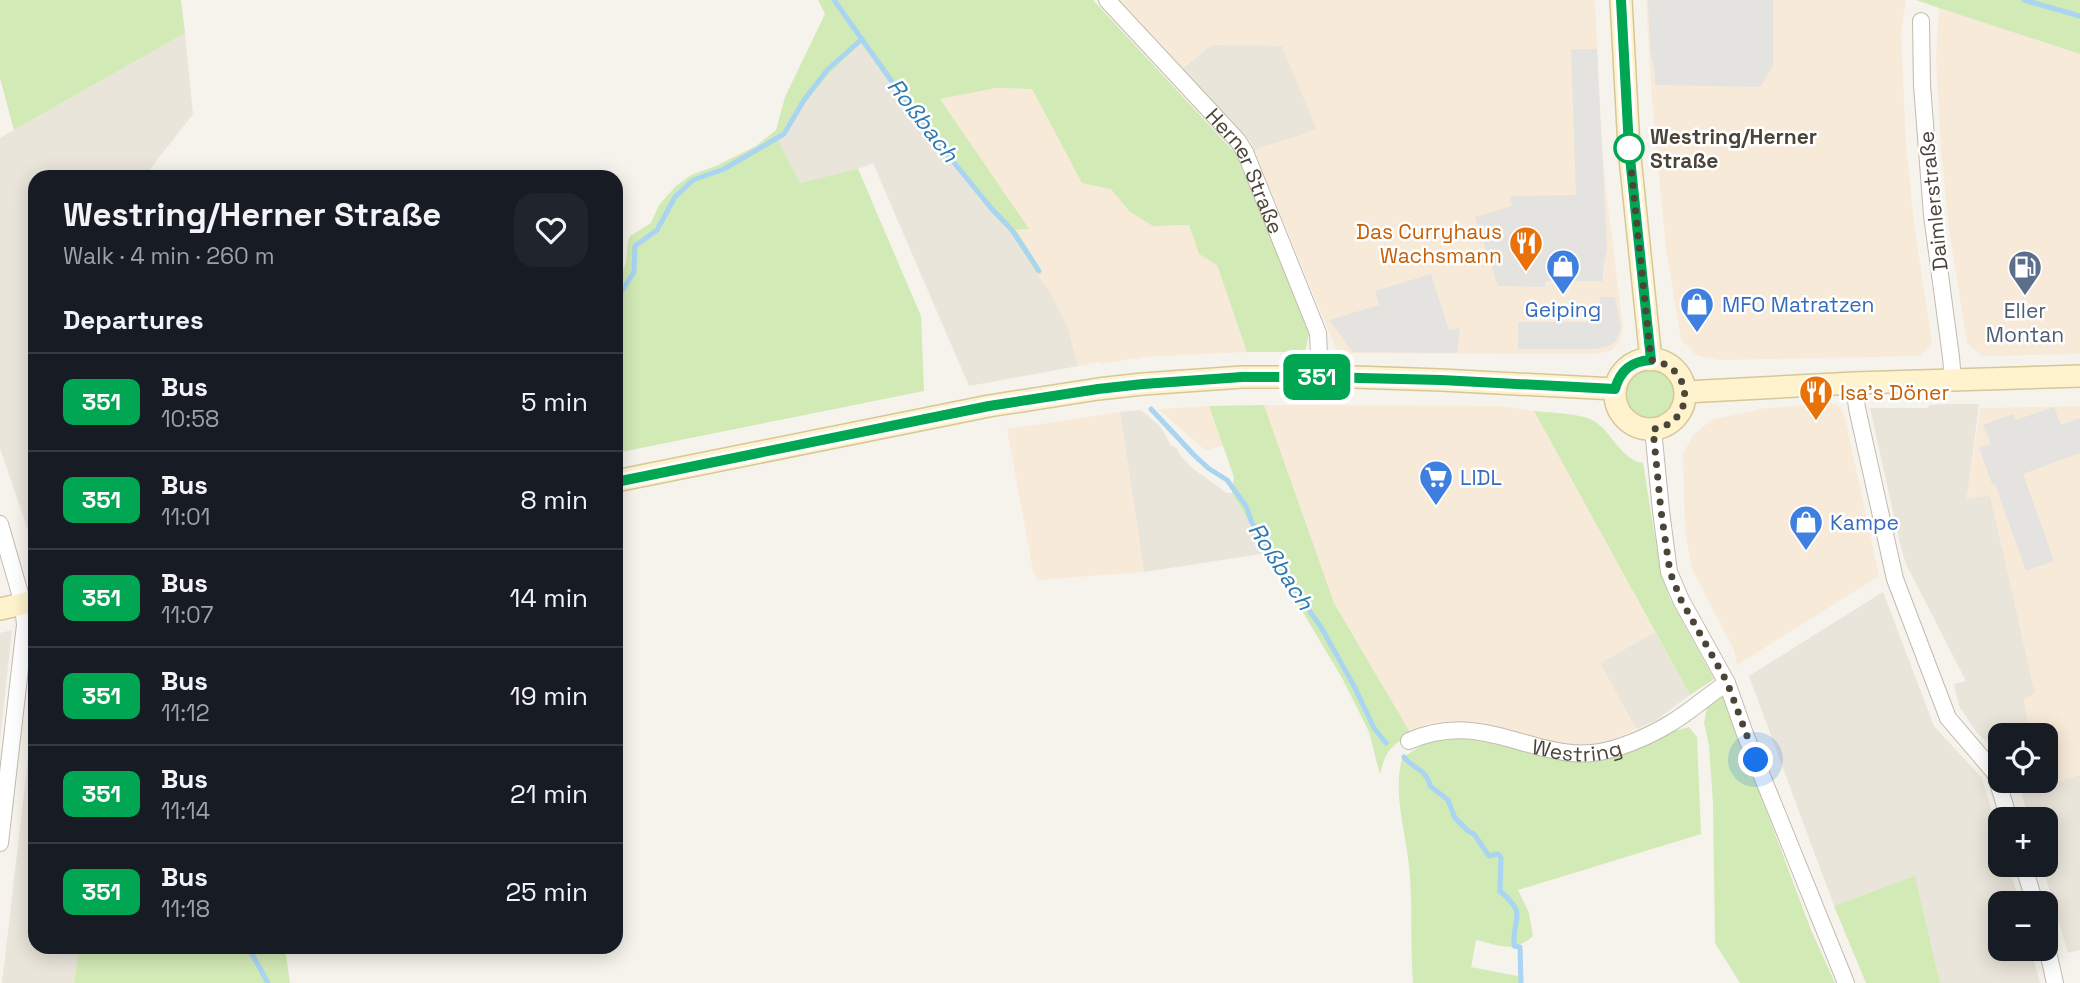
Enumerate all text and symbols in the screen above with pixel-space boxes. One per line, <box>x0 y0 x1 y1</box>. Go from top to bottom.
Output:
water label: Roßbach <box>881 72 966 169</box>
street label: Herner Straße <box>1200 102 1290 238</box>
place label: Westring/Herner Straße <box>1650 123 1817 174</box>
street label: Daimlerstraße <box>1912 130 1954 272</box>
marker: Westring/Herner Straße <box>1614 133 1644 163</box>
button: heart <box>514 193 588 267</box>
text: Westring/Herner Straße <box>63 194 441 236</box>
place label: Das Curryhaus Wachsmann <box>1356 218 1502 269</box>
restaurant icon: Das Curryhaus Wachsmann <box>1507 224 1545 273</box>
text: Walk · 4 min · 260 m <box>63 241 275 271</box>
shop icon: Geiping <box>1544 247 1582 296</box>
fuel station icon: Eller Montan <box>2006 248 2044 297</box>
shop icon: MFO Matratzen <box>1678 285 1716 334</box>
place label: MFO Matratzen <box>1722 291 1875 318</box>
place label: Geiping <box>1525 296 1601 323</box>
place label: Eller Montan <box>1986 297 2064 348</box>
text: Departures <box>63 303 204 337</box>
line badge: 351 <box>1277 354 1357 400</box>
text: 351 <box>1297 361 1337 392</box>
text: Bus <box>161 370 208 404</box>
restaurant icon: Isa’s Döner <box>1797 373 1835 422</box>
place label: Isa’s Döner <box>1840 379 1949 406</box>
text: 5 min <box>521 385 588 419</box>
text: 351 <box>82 386 121 417</box>
text: 10:58 <box>161 404 219 434</box>
supermarket icon: LIDL <box>1417 458 1455 507</box>
place label: LIDL <box>1460 464 1502 491</box>
text: Bus <box>161 468 208 502</box>
text: 8 min <box>520 483 588 517</box>
text: 351 <box>82 484 121 515</box>
text: 11:01 <box>161 502 210 532</box>
shop icon: Kampe <box>1787 503 1825 552</box>
place label: Kampe <box>1830 509 1899 536</box>
water label: Roßbach <box>1242 516 1321 616</box>
text: Bus <box>161 566 208 600</box>
text: 14 min <box>510 581 588 615</box>
text: 351 <box>82 582 121 613</box>
text: 11:07 <box>161 600 213 630</box>
text: Bus <box>161 664 208 698</box>
text: 19 min <box>510 679 588 713</box>
text: 351 <box>82 680 121 711</box>
text: 11:12 <box>161 698 210 728</box>
map controls <box>1988 723 2058 961</box>
button: locate <box>1988 723 2058 793</box>
street label: Westring <box>1530 732 1625 767</box>
your location <box>1738 742 1773 777</box>
text: Bus <box>161 762 208 796</box>
text: 21 min <box>510 777 588 811</box>
text: 351 <box>82 778 121 809</box>
text: 11:14 <box>161 796 210 826</box>
button: + <box>1988 807 2058 877</box>
text: Bus <box>161 860 208 894</box>
text: 25 min <box>505 875 588 909</box>
text: 351 <box>82 876 121 907</box>
button: − <box>1988 891 2058 961</box>
text: 11:18 <box>161 894 210 924</box>

